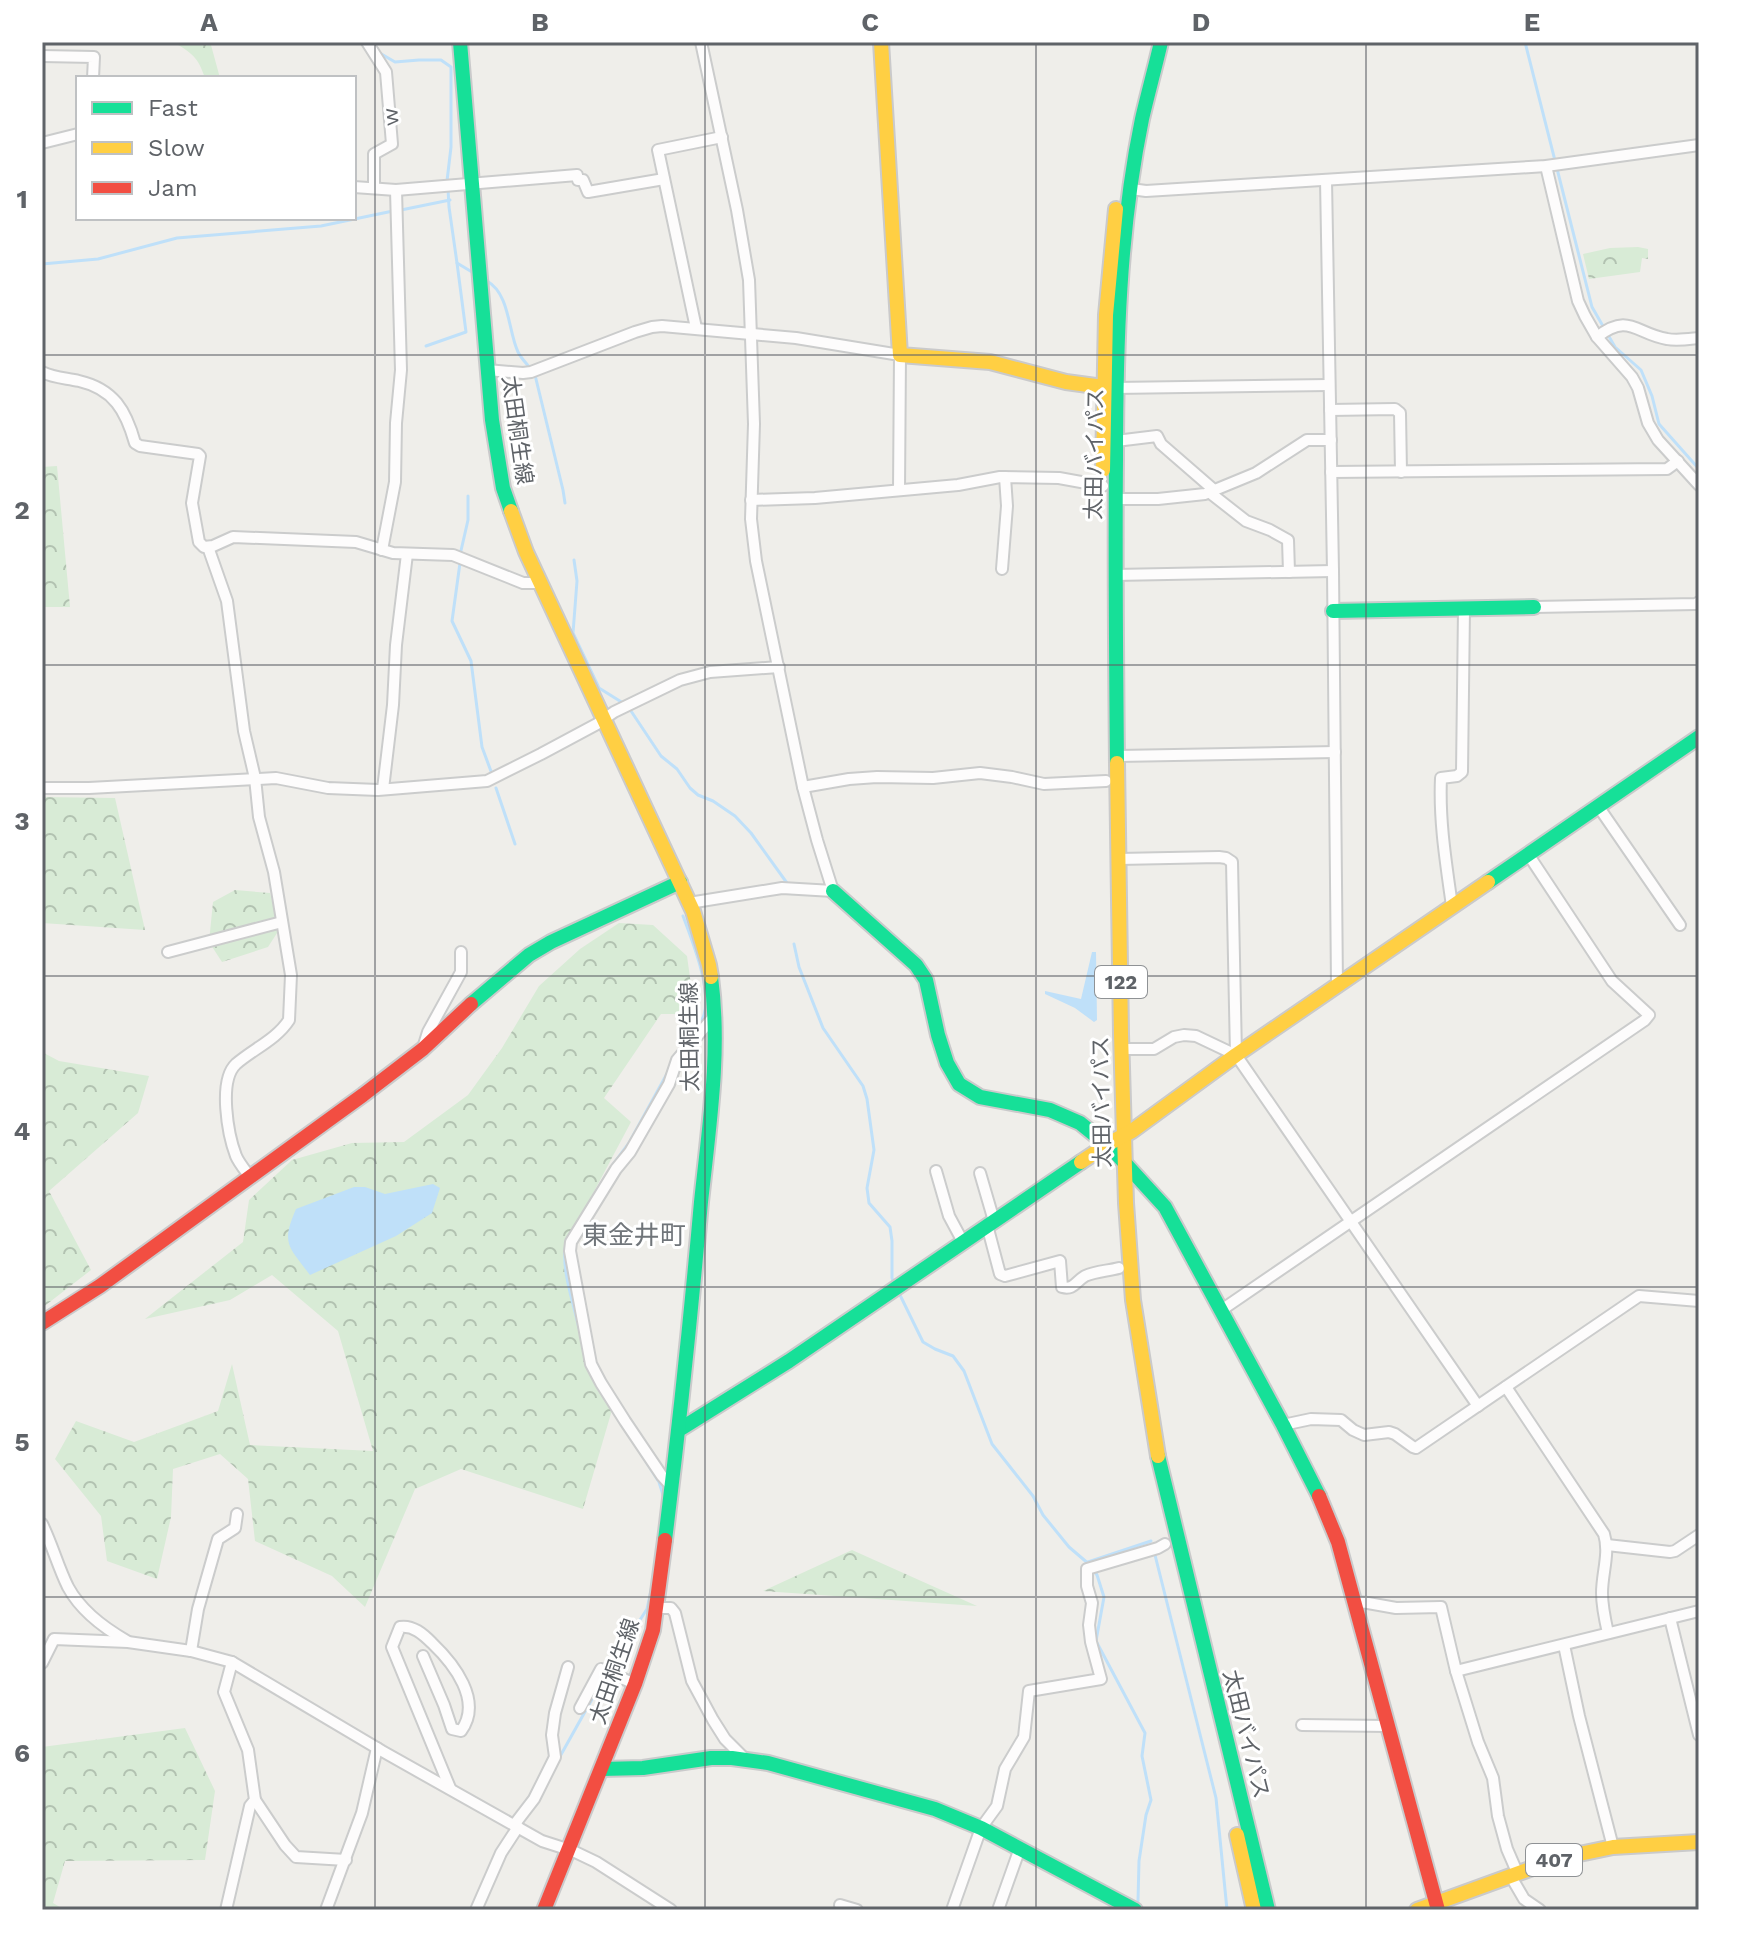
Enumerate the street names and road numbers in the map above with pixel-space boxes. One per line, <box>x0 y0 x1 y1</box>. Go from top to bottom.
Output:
street label: w <box>377 107 404 127</box>
street label: 太田桐生線 <box>497 374 538 486</box>
street label: 太田バイパス <box>1081 388 1108 520</box>
road number: 122 <box>1095 966 1147 998</box>
street label: 太田桐生線 <box>676 982 703 1092</box>
street label: 太田バイパス <box>1088 1036 1115 1168</box>
street label: 太田桐生線 <box>585 1615 644 1727</box>
street label: 太田バイパス <box>1218 1667 1275 1801</box>
road number: 407 <box>1526 1844 1582 1876</box>

